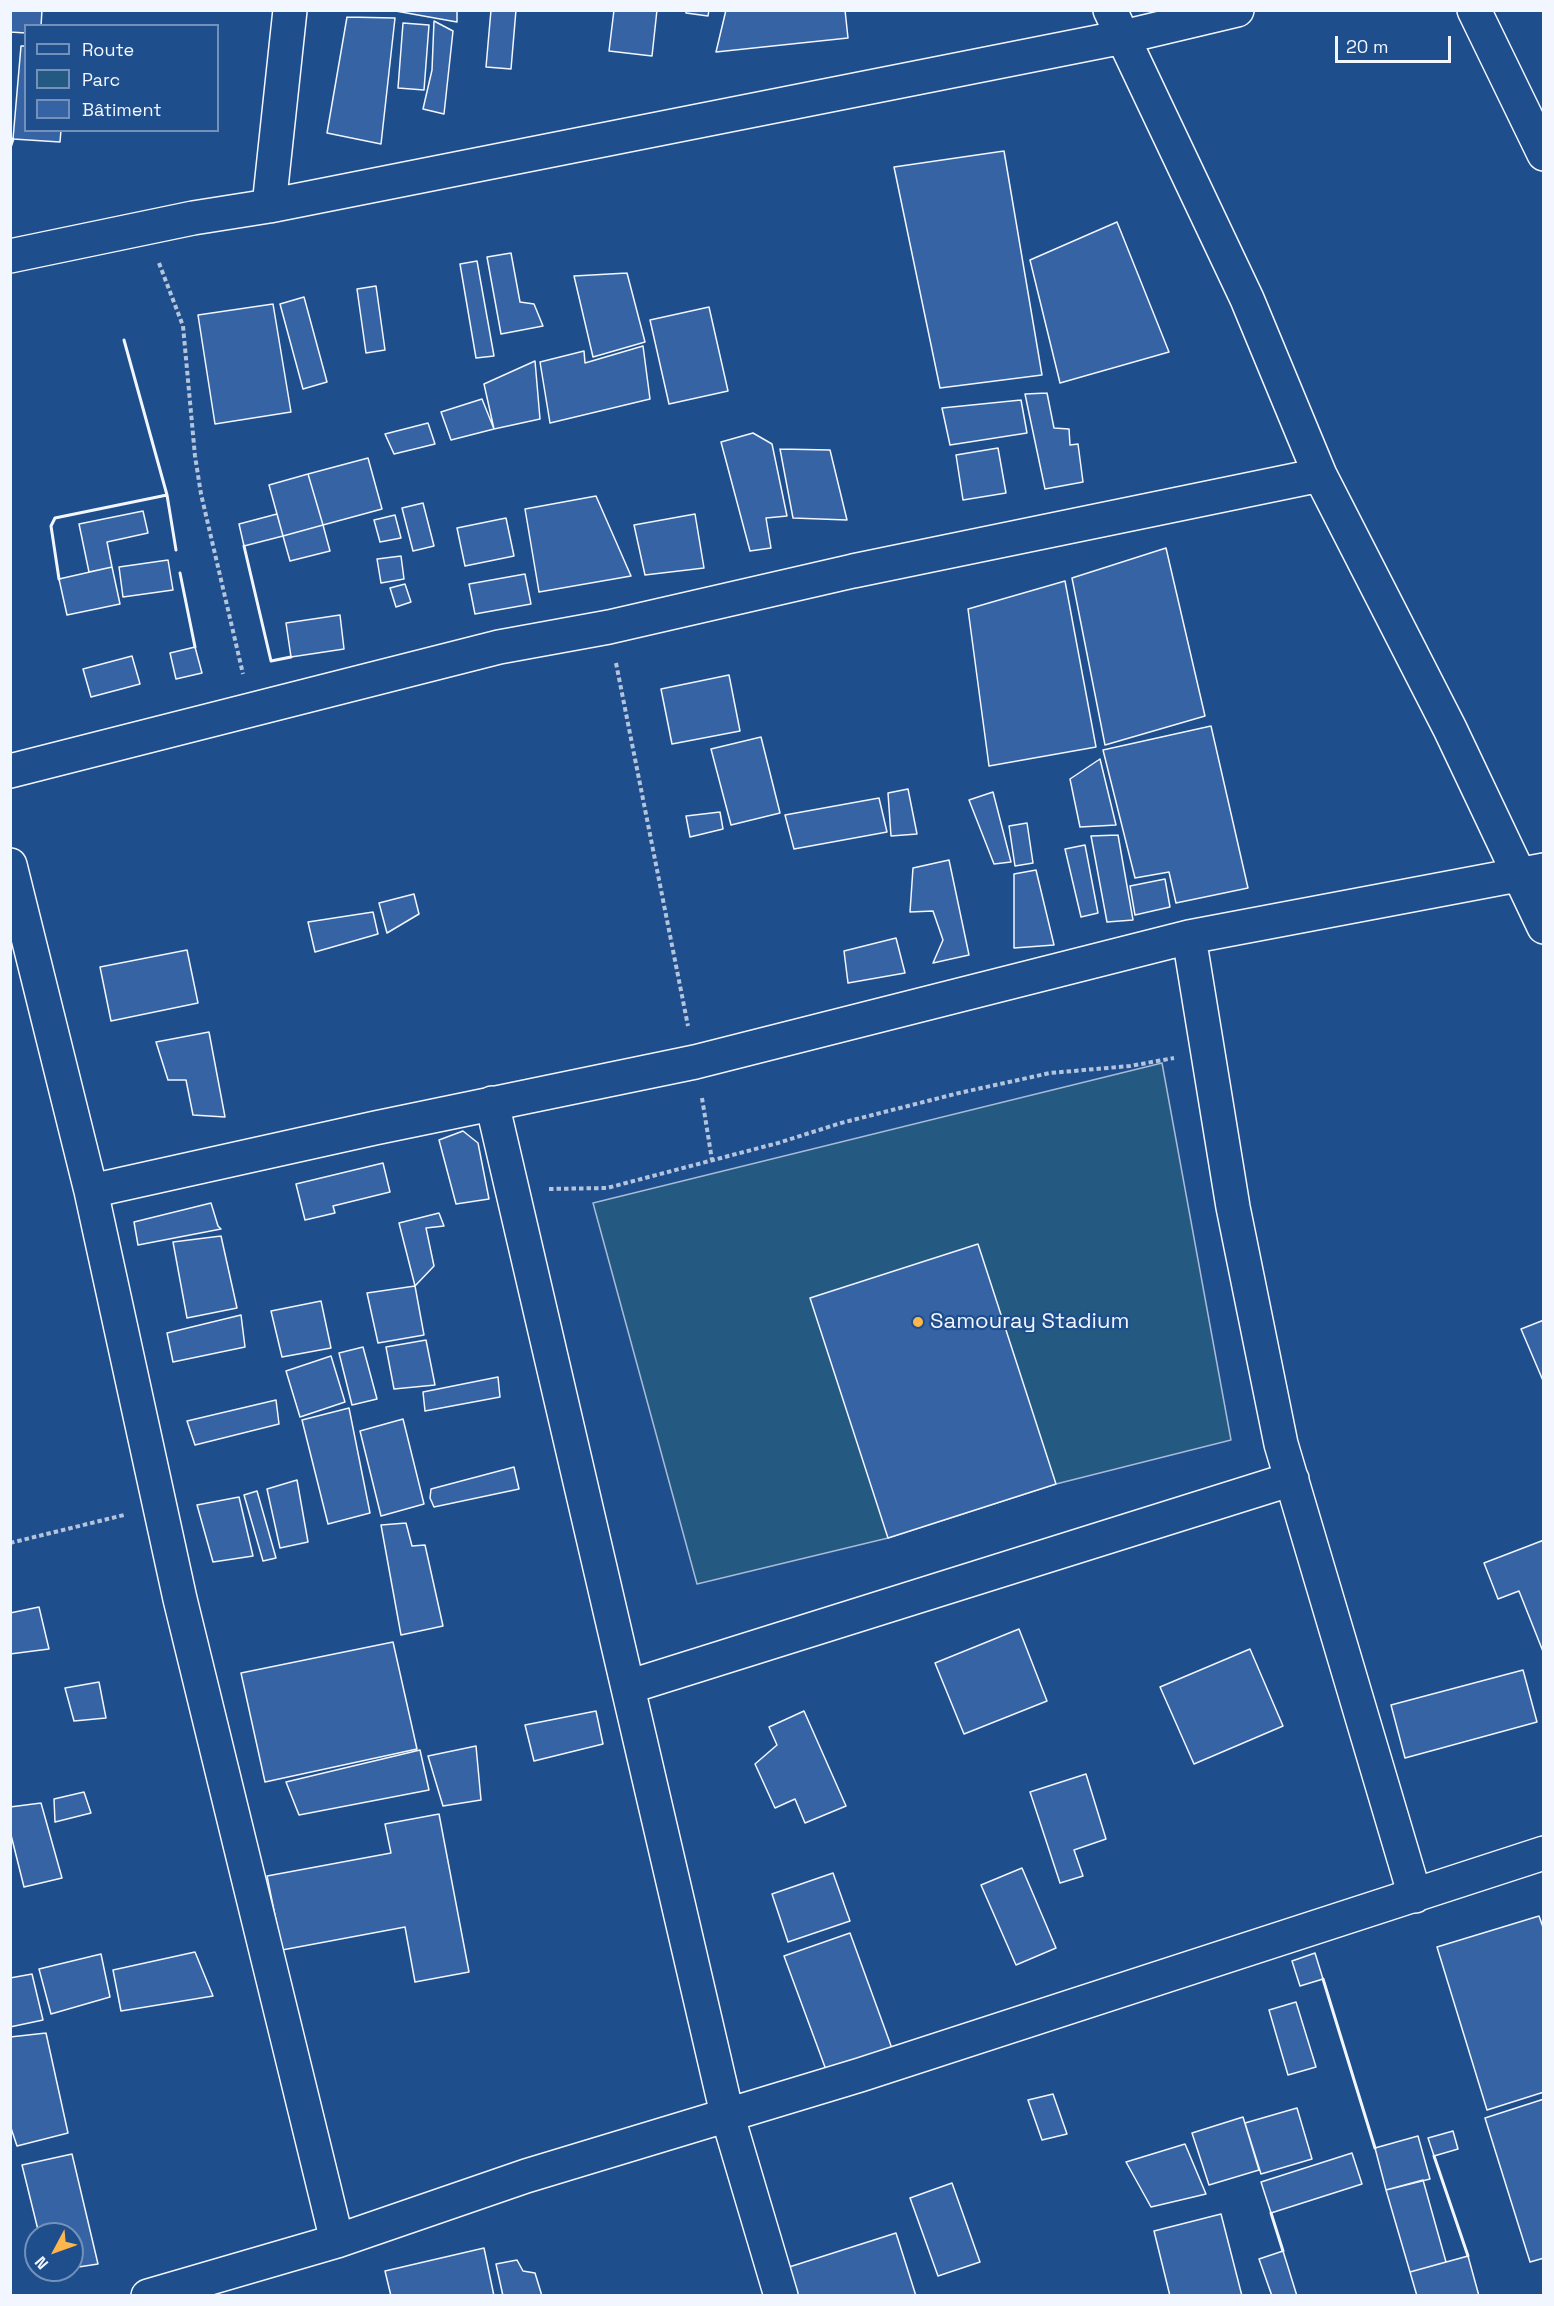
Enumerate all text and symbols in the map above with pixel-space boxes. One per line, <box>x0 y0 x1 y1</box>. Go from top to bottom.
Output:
legend <box>24 24 219 132</box>
scale bar <box>1338 24 1454 62</box>
text: 20 m <box>1346 35 1389 58</box>
text: Route <box>82 38 134 61</box>
text: Parc <box>82 68 120 91</box>
text: Bâtiment <box>82 98 162 121</box>
place label: Samouray Stadium <box>930 1309 1129 1335</box>
marker: Samouray Stadium <box>911 1315 925 1329</box>
north arrow <box>24 2222 84 2282</box>
text: N <box>30 2252 53 2274</box>

